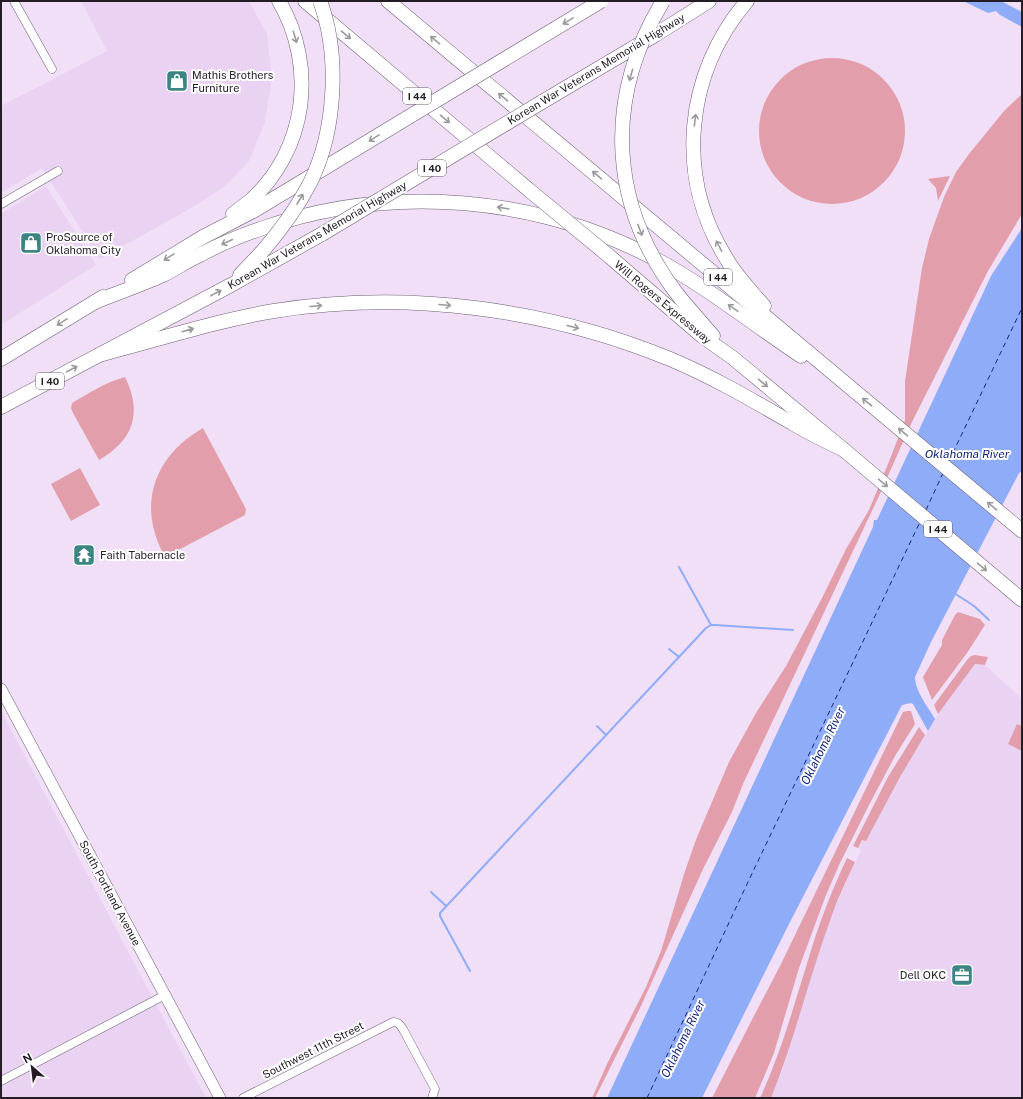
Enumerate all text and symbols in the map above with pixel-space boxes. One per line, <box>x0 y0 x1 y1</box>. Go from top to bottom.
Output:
street label: Korean War Veterans Memorial Highway <box>505 11 687 127</box>
one-way arrow <box>562 18 574 26</box>
one-way arrow <box>292 30 299 43</box>
one-way arrow <box>340 31 351 40</box>
one-way arrow <box>429 36 440 45</box>
shop icon: Mathis Brothers Furniture <box>164 68 190 94</box>
one-way arrow <box>626 68 634 81</box>
place label: Mathis Brothers Furniture <box>192 69 274 94</box>
road number: I 44 <box>403 88 431 104</box>
one-way arrow <box>498 93 509 102</box>
one-way arrow <box>691 114 698 127</box>
one-way arrow <box>439 115 450 124</box>
one-way arrow <box>368 135 380 143</box>
road number: I 40 <box>418 160 446 176</box>
one-way arrow <box>591 171 602 180</box>
street label: Korean War Veterans Memorial Highway <box>225 179 409 291</box>
one-way arrow <box>297 193 305 205</box>
one-way arrow <box>497 203 510 211</box>
one-way arrow <box>636 223 644 235</box>
shop icon: ProSource of Oklahoma City <box>18 230 44 256</box>
place label: ProSource of Oklahoma City <box>46 231 121 256</box>
one-way arrow <box>222 239 234 246</box>
one-way arrow <box>715 240 722 252</box>
one-way arrow <box>163 254 175 262</box>
street label: Will Rogers Expressway <box>612 258 714 346</box>
road number: I 44 <box>704 269 732 285</box>
one-way arrow <box>209 289 221 296</box>
one-way arrow <box>438 301 451 309</box>
one-way arrow <box>309 303 322 310</box>
one-way arrow <box>728 304 739 312</box>
one-way arrow <box>57 318 68 326</box>
one-way arrow <box>567 323 580 331</box>
one-way arrow <box>181 326 194 333</box>
one-way arrow <box>66 365 78 373</box>
road number: I 40 <box>36 373 64 389</box>
one-way arrow <box>758 379 769 388</box>
one-way arrow <box>862 397 872 406</box>
one-way arrow <box>898 427 909 436</box>
water label: Oklahoma River <box>925 447 1010 461</box>
one-way arrow <box>878 478 888 487</box>
one-way arrow <box>987 501 997 510</box>
road number: I 44 <box>924 521 952 537</box>
temple icon: Faith Tabernacle <box>71 542 97 568</box>
place label: Faith Tabernacle <box>100 549 185 561</box>
one-way arrow <box>977 562 988 571</box>
water label: Oklahoma River <box>798 704 848 787</box>
street label: South Portland Avenue <box>77 838 143 948</box>
office icon: Dell OKC <box>949 962 975 988</box>
place label: Dell OKC <box>900 969 946 981</box>
water label: Oklahoma River <box>658 997 708 1080</box>
street label: Southwest 11th Street <box>260 1019 366 1081</box>
north arrow <box>12 1047 52 1087</box>
text: N <box>21 1051 34 1065</box>

